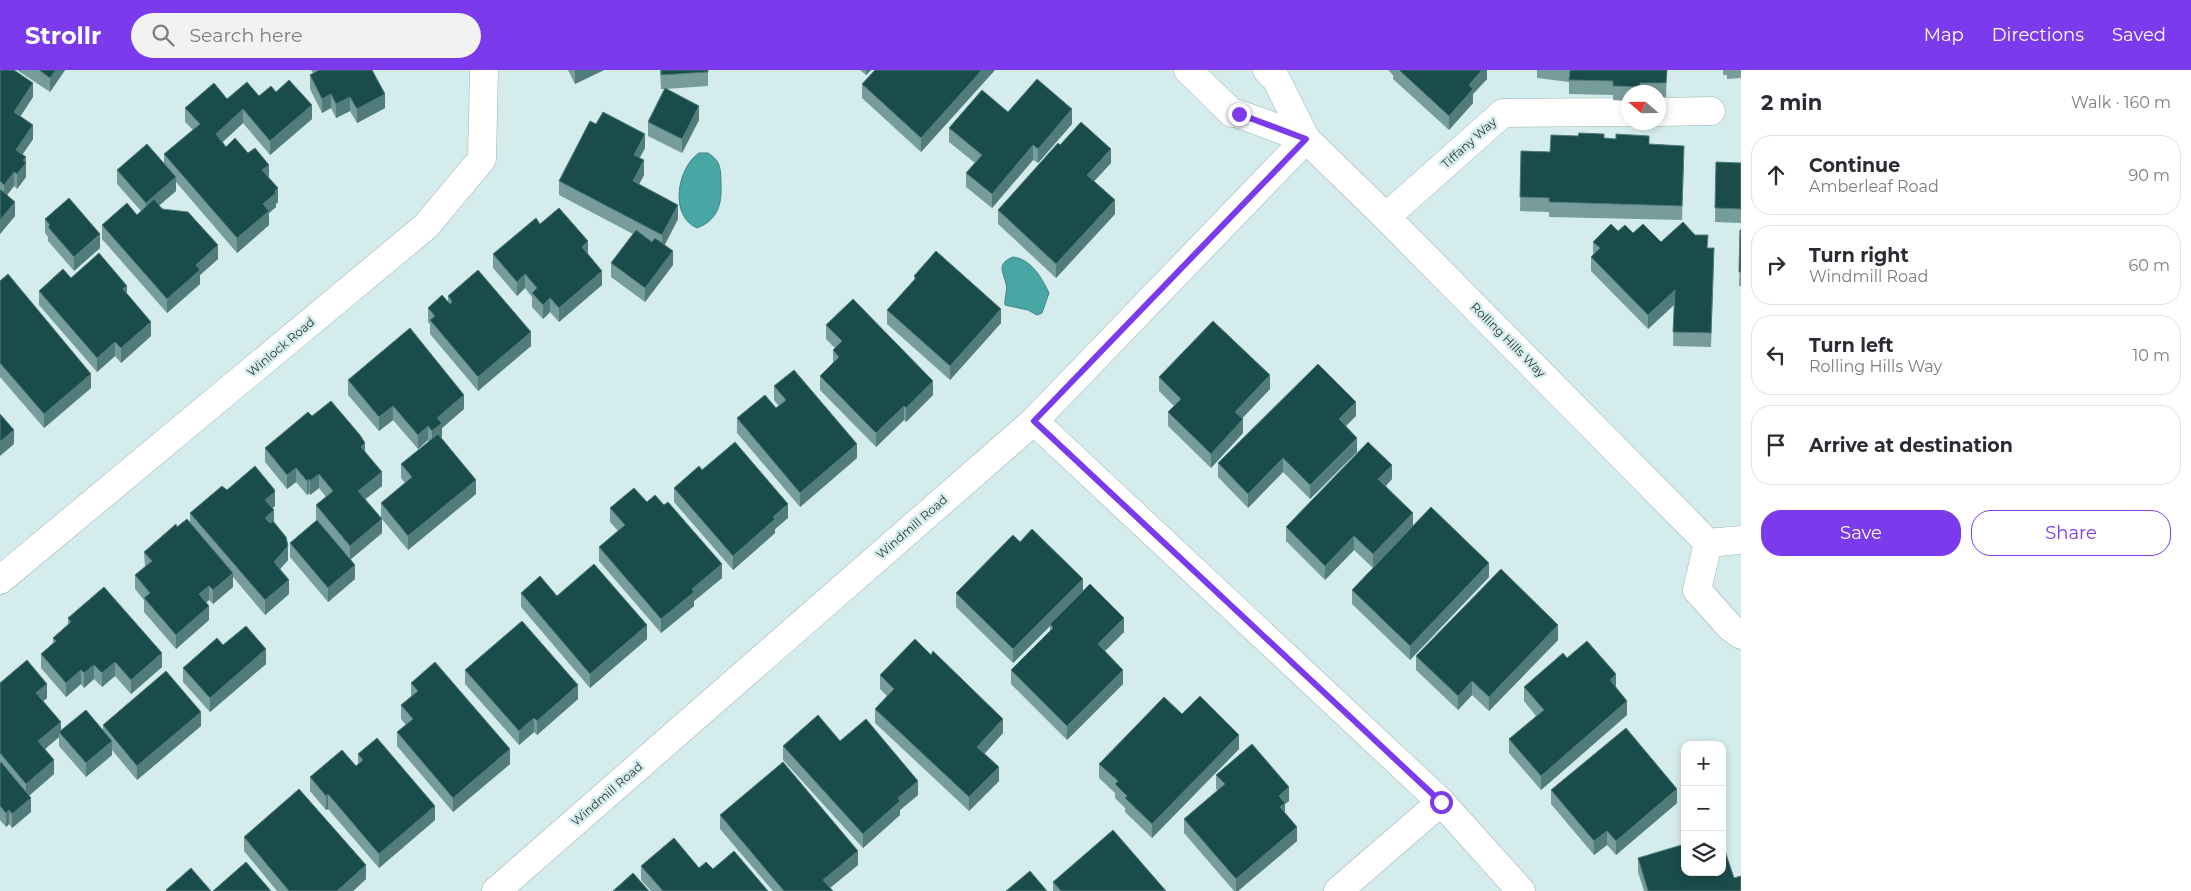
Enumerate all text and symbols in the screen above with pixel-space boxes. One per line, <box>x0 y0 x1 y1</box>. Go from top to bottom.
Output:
search box <box>131 13 481 58</box>
text: Strollr <box>25 21 101 50</box>
icon: search <box>149 21 177 49</box>
text: Search here <box>189 24 302 47</box>
text: Map <box>1924 24 1964 46</box>
text: Directions <box>1992 24 2084 46</box>
text: Saved <box>2112 24 2166 46</box>
north arrow <box>1621 85 1666 130</box>
text: 2 min <box>1761 90 1822 115</box>
text: Walk · 160 m <box>2071 93 2171 112</box>
route end <box>1228 103 1251 126</box>
street label: Tiffany Way <box>1438 114 1500 171</box>
text: Continue <box>1809 154 1900 177</box>
icon: ahead <box>1762 161 1790 189</box>
text: 90 m <box>2128 166 2170 185</box>
text: Amberleaf Road <box>1809 177 1939 196</box>
text: Turn right <box>1809 244 1909 267</box>
icon: right <box>1762 251 1790 279</box>
text: 60 m <box>2128 256 2170 275</box>
text: Windmill Road <box>1809 267 1928 286</box>
street label: Rolling Hills Way <box>1468 299 1549 381</box>
street label: Winlock Road <box>244 314 318 379</box>
text: Turn left <box>1809 334 1894 357</box>
icon: left <box>1762 341 1790 369</box>
text: 10 m <box>2132 346 2170 365</box>
text: Rolling Hills Way <box>1809 357 1942 376</box>
icon: arrive <box>1762 431 1790 459</box>
text: Arrive at destination <box>1809 434 2013 457</box>
street label: Windmill Road <box>873 492 950 562</box>
button: Save <box>1761 510 1961 556</box>
button: Share <box>1971 510 2171 556</box>
map controls <box>1681 741 1726 876</box>
button: + <box>1681 741 1726 786</box>
street label: Windmill Road <box>568 759 645 829</box>
button: − <box>1681 786 1726 831</box>
route start <box>1430 791 1453 814</box>
button: layers <box>1681 831 1726 876</box>

